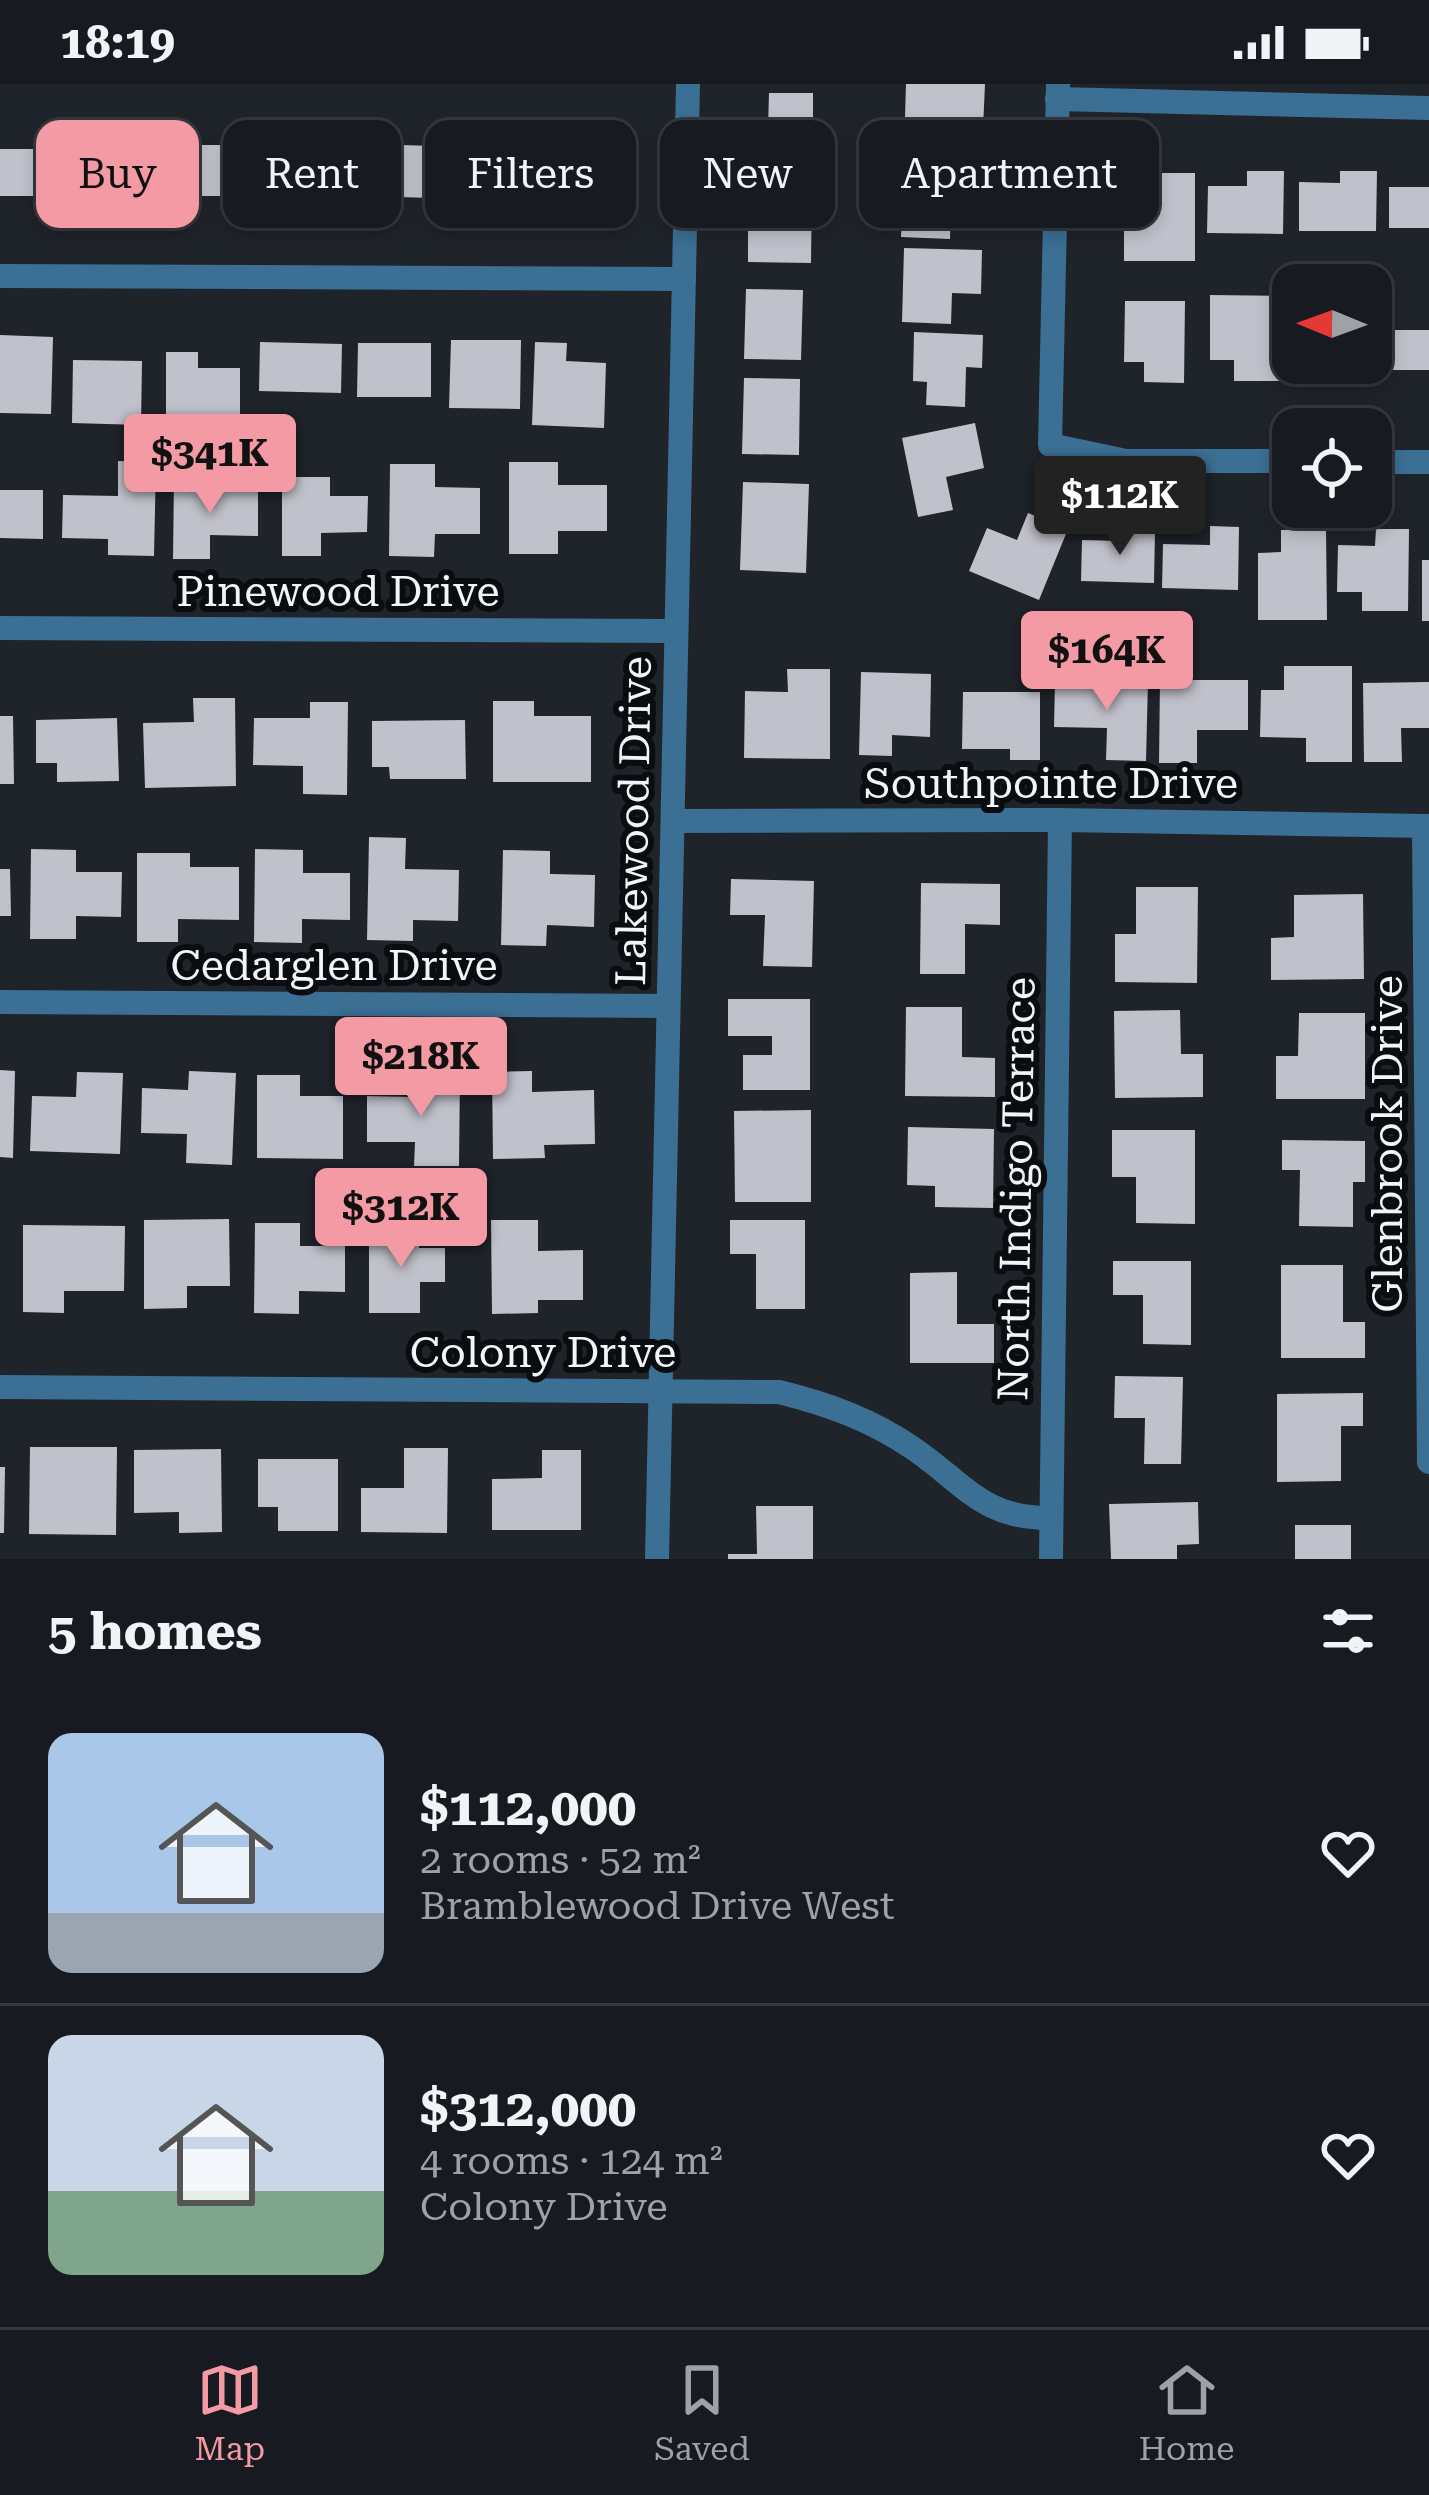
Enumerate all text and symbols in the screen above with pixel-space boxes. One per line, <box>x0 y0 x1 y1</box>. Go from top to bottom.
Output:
text: 18:19 <box>60 16 175 69</box>
chip: Buy <box>36 120 199 228</box>
chip: Rent <box>223 120 401 228</box>
chip: Filters <box>425 120 636 228</box>
chip: New <box>660 120 835 228</box>
chip: Apartment <box>859 120 1159 228</box>
north arrow <box>1272 264 1392 384</box>
map controls <box>1272 264 1392 528</box>
button: locate <box>1272 408 1392 528</box>
pin: $341K <box>126 414 294 516</box>
text: $341K <box>151 430 269 476</box>
pin: $112K <box>1036 456 1204 558</box>
text: $112K <box>1061 472 1179 518</box>
street label: Pinewood Drive <box>177 567 499 616</box>
pin: $164K <box>1023 611 1191 713</box>
text: $164K <box>1048 627 1166 673</box>
street label: Lakewood Drive <box>606 656 661 986</box>
street label: Southpointe Drive <box>864 759 1238 808</box>
street label: Cedarglen Drive <box>170 941 498 990</box>
street label: Glenbrook Drive <box>1363 975 1412 1313</box>
street label: North Indigo Terrace <box>988 977 1045 1401</box>
pin: $218K <box>337 1017 505 1119</box>
text: $218K <box>362 1033 480 1079</box>
pin: $312K <box>317 1168 485 1270</box>
text: $312K <box>342 1184 460 1230</box>
street label: Colony Drive <box>410 1328 676 1377</box>
icon: filters <box>1315 1598 1381 1664</box>
text: 5 homes <box>48 1602 262 1661</box>
text: $112,000 <box>420 1778 636 1837</box>
icon: home <box>144 1781 288 1925</box>
icon: heart <box>1315 1820 1381 1886</box>
text: 2 rooms · 52 m² <box>420 1837 701 1883</box>
text: Bramblewood Drive West <box>420 1883 894 1929</box>
text: $312,000 <box>420 2079 636 2138</box>
icon: home <box>144 2083 288 2227</box>
icon: heart <box>1315 2122 1381 2188</box>
text: 4 rooms · 124 m² <box>420 2138 723 2184</box>
text: Colony Drive <box>420 2184 668 2230</box>
tab: Map <box>195 2357 265 2468</box>
tab: Saved <box>654 2357 750 2468</box>
tab: Home <box>1139 2357 1234 2468</box>

